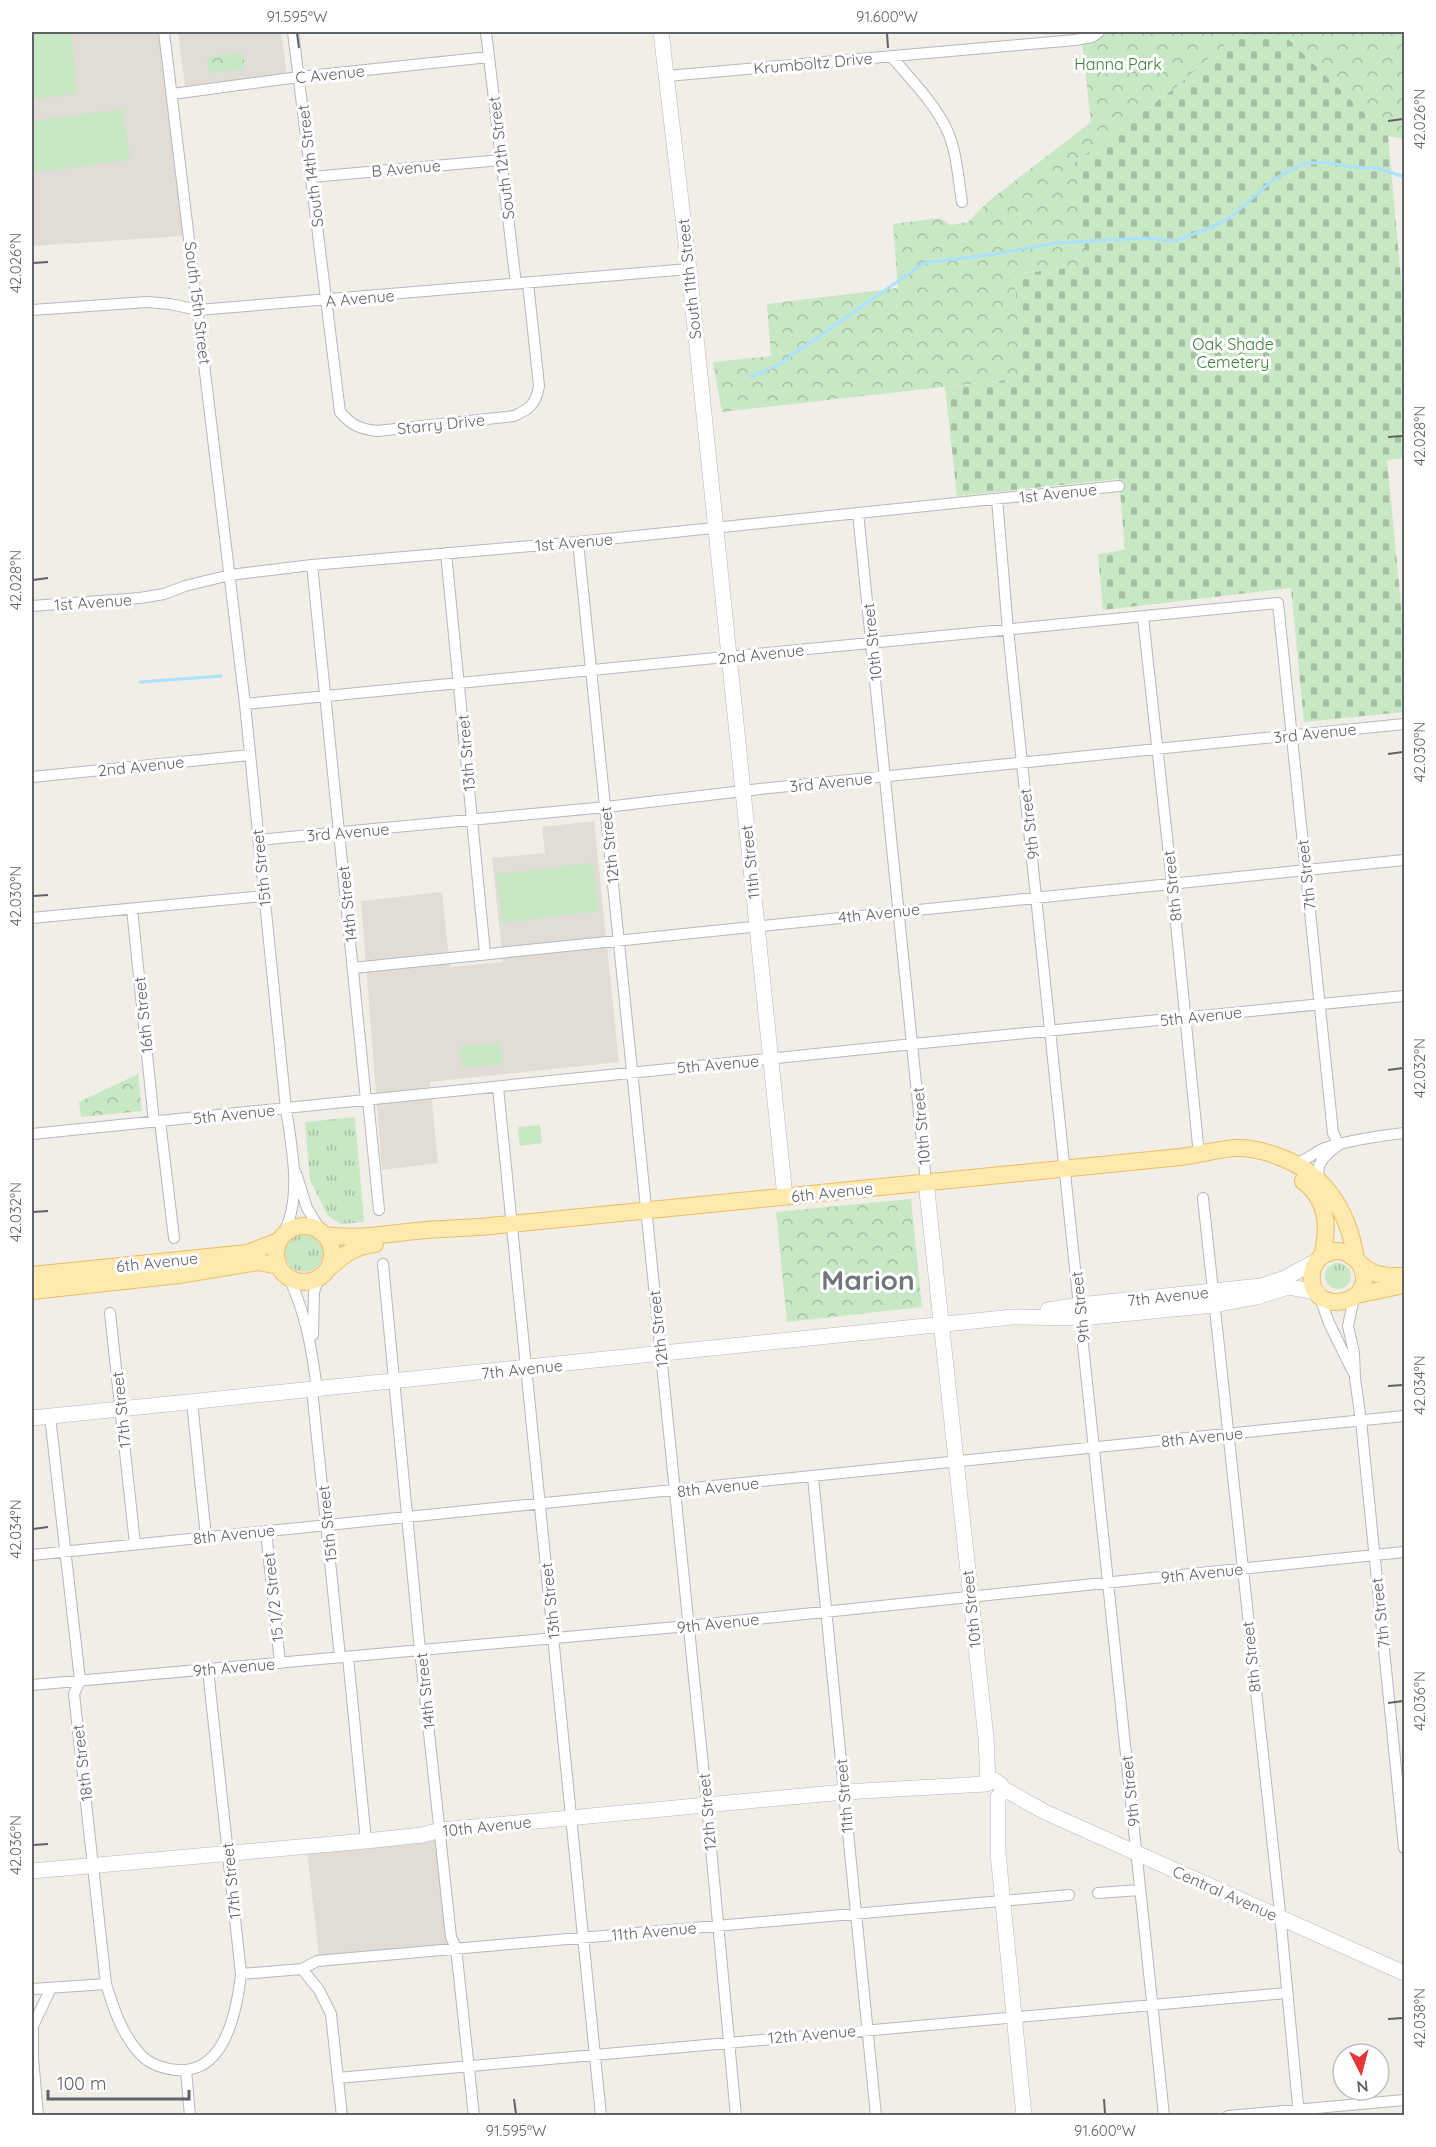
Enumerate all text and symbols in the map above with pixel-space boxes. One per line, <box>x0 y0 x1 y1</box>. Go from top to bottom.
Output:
text: 91.595°W <box>267 7 328 26</box>
text: 91.600°W <box>856 7 919 26</box>
street label: Krumboltz Drive <box>753 48 873 78</box>
park label: Hanna Park <box>1074 54 1162 74</box>
street label: C Avenue <box>294 60 366 88</box>
text: 42.026°N <box>1410 89 1429 149</box>
street label: South 12th Street <box>484 95 518 221</box>
street label: South 14th Street <box>293 104 327 228</box>
street label: B Avenue <box>371 155 441 181</box>
street label: South 11th Street <box>673 218 705 340</box>
text: 42.026°N <box>6 233 25 293</box>
street label: South 15th Street <box>181 240 215 366</box>
street label: A Avenue <box>325 285 395 311</box>
park label: Oak Shade Cemetery <box>1192 334 1274 372</box>
text: 42.028°N <box>1410 406 1429 466</box>
street label: Starry Drive <box>396 409 486 439</box>
street label: 1st Avenue <box>1018 479 1098 507</box>
street label: 1st Avenue <box>534 529 614 555</box>
text: 42.028°N <box>6 550 25 610</box>
street label: 1st Avenue <box>53 589 133 615</box>
street label: 10th Street <box>858 602 886 682</box>
street label: 2nd Avenue <box>717 640 805 668</box>
street label: 13th Street <box>453 714 479 792</box>
street label: 3rd Avenue <box>1273 719 1357 747</box>
text: 42.030°N <box>1410 722 1429 782</box>
street label: 2nd Avenue <box>97 752 185 780</box>
street label: 3rd Avenue <box>789 768 873 796</box>
street label: 9th Street <box>1015 787 1043 861</box>
street label: 12th Street <box>595 805 623 885</box>
street label: 3rd Avenue <box>306 818 390 846</box>
street label: 11th Street <box>736 824 764 900</box>
street label: 15th Street <box>247 829 275 907</box>
street label: 7th Street <box>1292 839 1320 911</box>
street label: 8th Street <box>1158 850 1186 922</box>
street label: 14th Street <box>333 865 361 943</box>
text: 42.030°N <box>6 866 25 926</box>
street label: 4th Avenue <box>837 899 921 927</box>
street label: 16th Street <box>129 976 157 1054</box>
street label: 5th Avenue <box>1159 1002 1243 1030</box>
text: 42.032°N <box>1410 1038 1429 1098</box>
street label: 5th Avenue <box>676 1050 760 1078</box>
street label: 10th Street <box>908 1086 934 1166</box>
street label: 5th Avenue <box>192 1100 276 1128</box>
street label: 6th Avenue <box>790 1178 874 1206</box>
text: 42.032°N <box>6 1182 25 1242</box>
street label: 6th Avenue <box>115 1248 199 1276</box>
district label: Marion <box>821 1262 915 1297</box>
street label: 9th Street <box>1066 1270 1094 1344</box>
street label: 7th Avenue <box>1126 1282 1210 1310</box>
street label: 12th Street <box>644 1289 672 1369</box>
street label: 7th Avenue <box>480 1355 564 1383</box>
text: 42.034°N <box>1410 1355 1429 1415</box>
street label: 17th Street <box>107 1371 135 1449</box>
street label: 8th Avenue <box>1160 1423 1244 1451</box>
street label: 8th Avenue <box>676 1473 760 1501</box>
street label: 15th Street <box>313 1485 341 1563</box>
text: 42.034°N <box>6 1499 25 1559</box>
street label: 8th Avenue <box>192 1520 276 1548</box>
street label: 15 1/2 Street <box>258 1551 288 1643</box>
street label: 9th Avenue <box>1160 1559 1244 1587</box>
street label: 13th Street <box>536 1562 564 1640</box>
street label: 10th Street <box>957 1569 985 1649</box>
street label: 7th Street <box>1366 1577 1394 1649</box>
street label: 9th Avenue <box>676 1609 760 1637</box>
street label: 8th Street <box>1237 1621 1265 1693</box>
street label: 14th Street <box>411 1652 439 1730</box>
street label: 9th Avenue <box>192 1653 276 1681</box>
text: 42.036°N <box>1410 1671 1429 1731</box>
street label: 18th Street <box>67 1723 97 1803</box>
street label: 9th Street <box>1116 1754 1144 1828</box>
street label: 11th Street <box>831 1758 857 1834</box>
street label: 12th Street <box>694 1773 720 1851</box>
street label: 10th Avenue <box>442 1811 532 1841</box>
text: 42.036°N <box>6 1815 25 1875</box>
street label: 17th Street <box>217 1842 245 1920</box>
street label: Central Avenue <box>1170 1861 1280 1925</box>
street label: 11th Avenue <box>611 1917 697 1945</box>
text: 42.038°N <box>1410 1988 1429 2048</box>
street label: 12th Avenue <box>767 2020 857 2048</box>
north arrow <box>1331 2042 1391 2102</box>
scale bar <box>48 2063 189 2101</box>
text: 100 m <box>57 2072 106 2095</box>
text: N <box>1356 2076 1369 2097</box>
text: 91.595°W <box>486 2121 547 2140</box>
text: 91.600°W <box>1074 2121 1137 2140</box>

